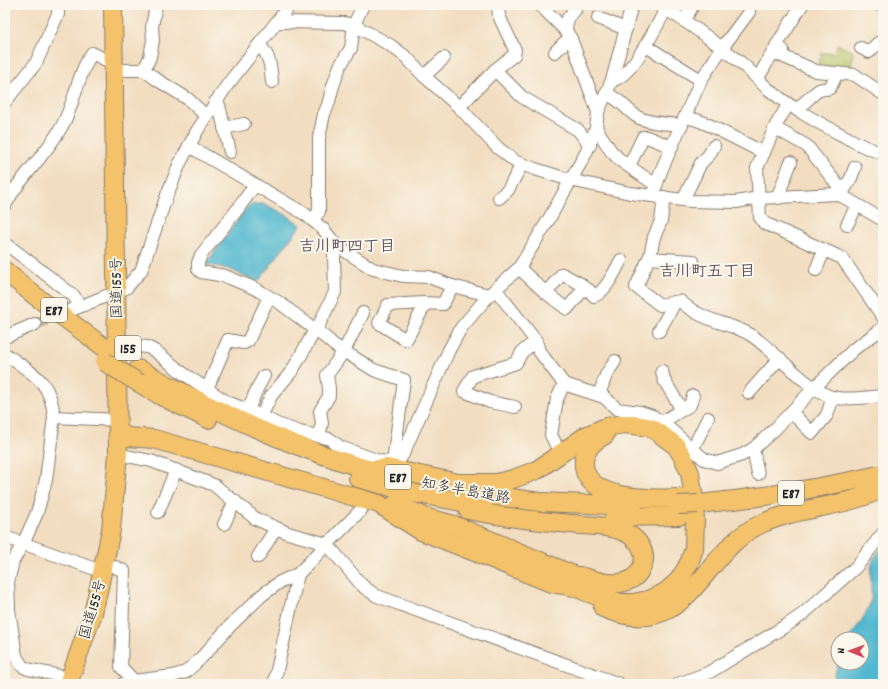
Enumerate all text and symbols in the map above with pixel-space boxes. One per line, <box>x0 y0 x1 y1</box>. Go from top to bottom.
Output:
district label: 吉川町四丁目 <box>299 236 395 259</box>
street label: 国道155号 <box>106 257 130 319</box>
district label: 吉川町五丁目 <box>659 261 755 284</box>
road number: E87 <box>41 298 67 322</box>
road number: 155 <box>115 336 141 360</box>
road number: E87 <box>385 465 411 489</box>
street label: 知多半島道路 <box>419 473 512 511</box>
road number: E87 <box>778 481 804 505</box>
street label: 国道155号 <box>75 577 113 642</box>
north arrow <box>830 631 870 671</box>
text: N <box>834 647 850 654</box>

